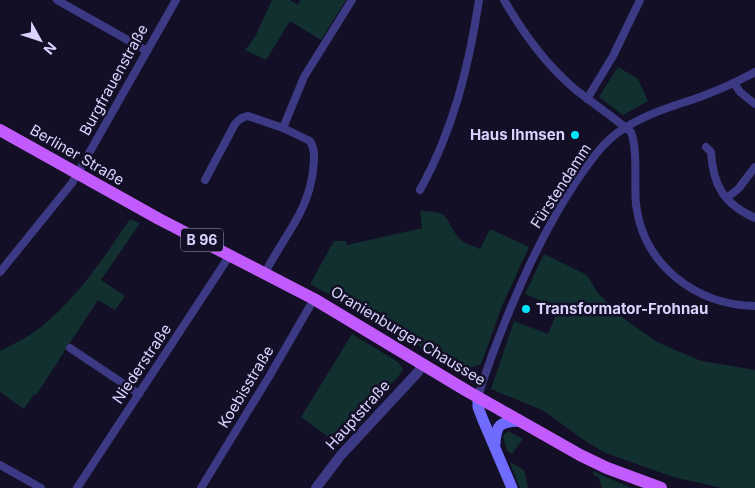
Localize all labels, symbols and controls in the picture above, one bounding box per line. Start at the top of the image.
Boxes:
north arrow [15,15,65,65]
street label: Burgfrauenstraße [75,21,152,139]
text: N [40,39,60,58]
street label: Berliner Straße [27,120,128,189]
place label: Haus Ihmsen [470,125,565,144]
marker: Haus Ihmsen [569,129,581,141]
street label: Fürstendamm [526,140,595,232]
road number: B 96 [181,228,223,252]
street label: Oranienburger Chaussee [327,282,489,389]
place label: Transformator-Frohnau [536,299,708,318]
marker: Transformator-Frohnau [520,303,532,315]
street label: Niederstraße [108,320,175,407]
street label: Koebisstraße [214,342,278,431]
street label: Hauptstraße [321,376,394,453]

